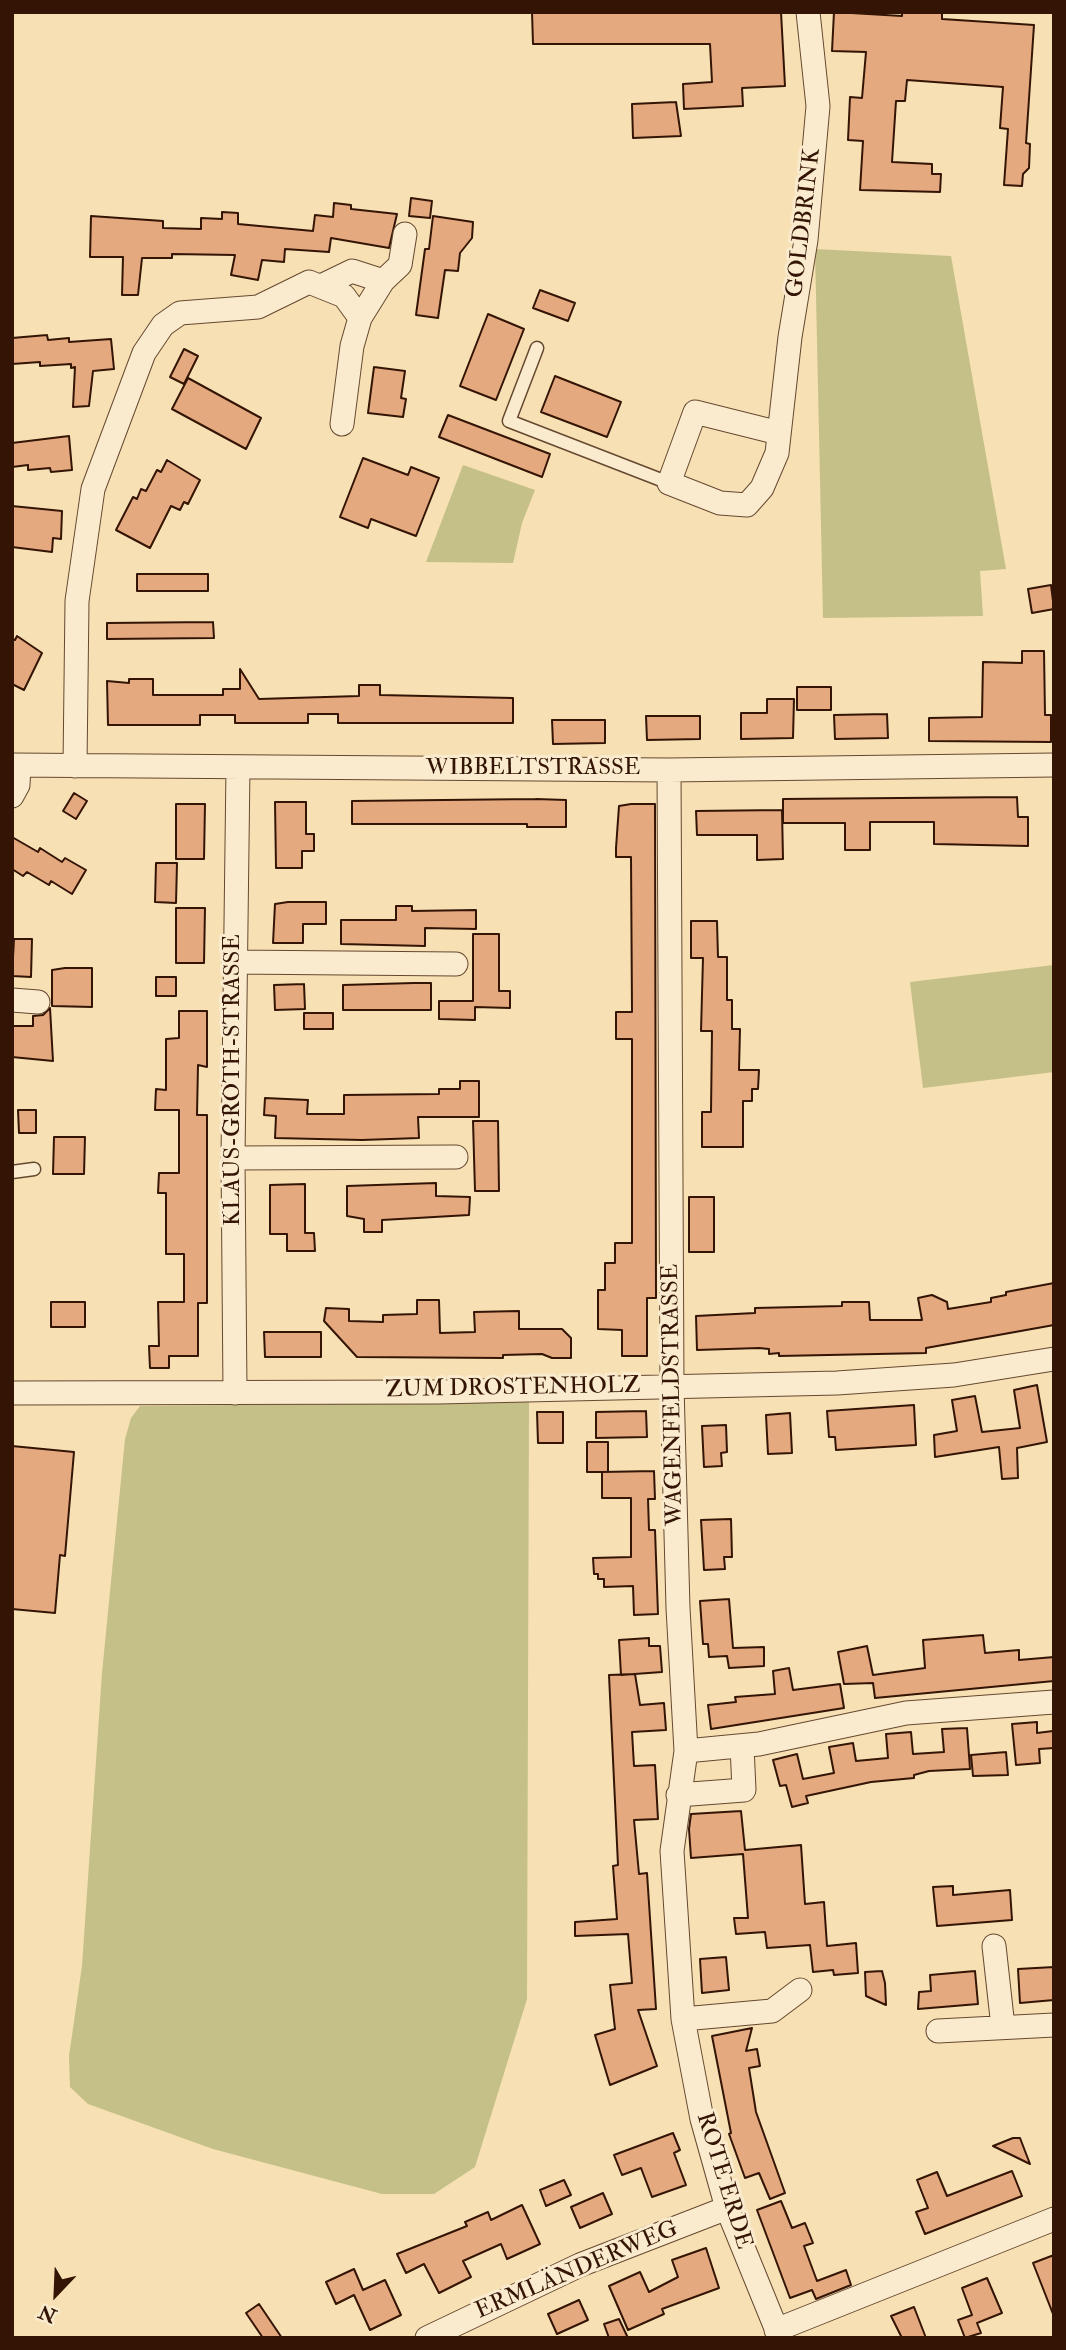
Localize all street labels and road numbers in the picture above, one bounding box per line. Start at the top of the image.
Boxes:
street label: GOLDBRINK [782,147,828,299]
street label: WIBBELTSTRASSE [426,755,640,783]
street label: KLAUS-GROTH-STRASSE [220,934,248,1226]
street label: WAGENFELDSTRASSE [658,1264,690,1526]
street label: ZUM DROSTENHOLZ [385,1373,641,1405]
street label: ROTE ERDE [689,2109,757,2253]
street label: ERMLÄNDERWEG [472,2216,682,2326]

